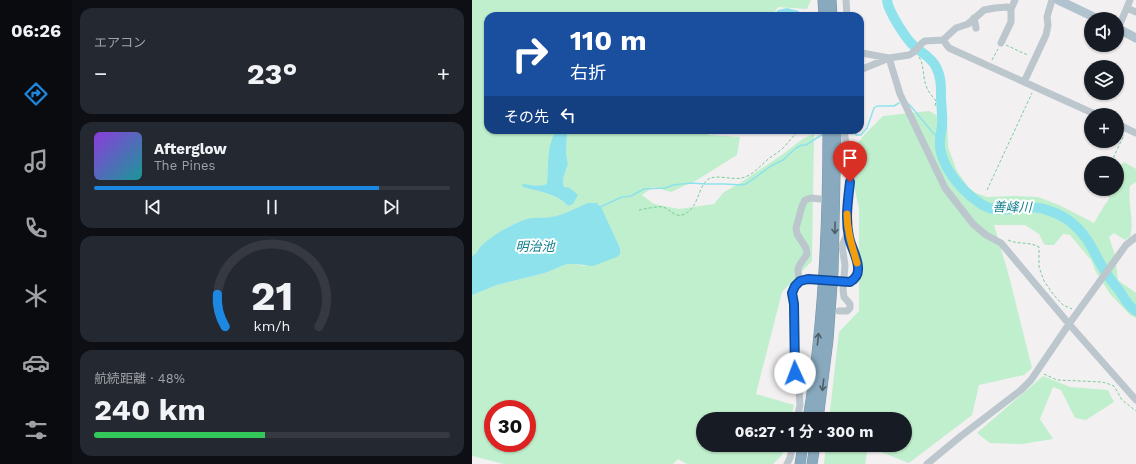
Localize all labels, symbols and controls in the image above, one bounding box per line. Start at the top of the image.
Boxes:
map controls [1084,12,1124,196]
button: sound [1084,12,1124,52]
text: 06:26 [11,20,61,41]
text: 110 m [570,24,647,57]
icon: right [504,28,556,80]
text: エアコン [94,35,146,50]
text: 23° [247,56,297,91]
button: layers [1084,60,1124,100]
text: − [94,61,107,86]
text: + [437,61,450,86]
text: 右折 [570,62,606,83]
icon: directions [22,80,50,108]
icon: left [557,104,579,126]
text: その先 [504,108,549,126]
button: + [1084,108,1124,148]
text: Afterglow [154,140,227,158]
pin [833,141,867,182]
icon: music [22,147,50,175]
icon: arrive [839,147,861,169]
button: − [1084,156,1124,196]
text: The Pines [154,158,215,173]
icon: previous [142,196,164,218]
icon: pause [261,196,283,218]
icon: next [380,196,402,218]
water label: 善峰川 [992,199,1034,215]
icon: phone [22,214,50,242]
one-way arrow [831,221,838,234]
water label: 明治池 [515,239,556,254]
text: 21 [251,271,293,320]
icon: climate [22,282,50,310]
text: km/h [254,318,290,334]
one-way arrow [814,333,822,346]
icon: car [22,349,50,377]
position arrow [774,352,816,394]
text: 航続距離 · 48% [94,371,185,386]
one-way arrow [819,379,827,392]
text: 240 km [94,392,206,427]
speed limit sign: 30 [484,400,536,452]
icon: filters [22,416,50,444]
text: 06:27 · 1 分 · 300 m [735,423,873,441]

